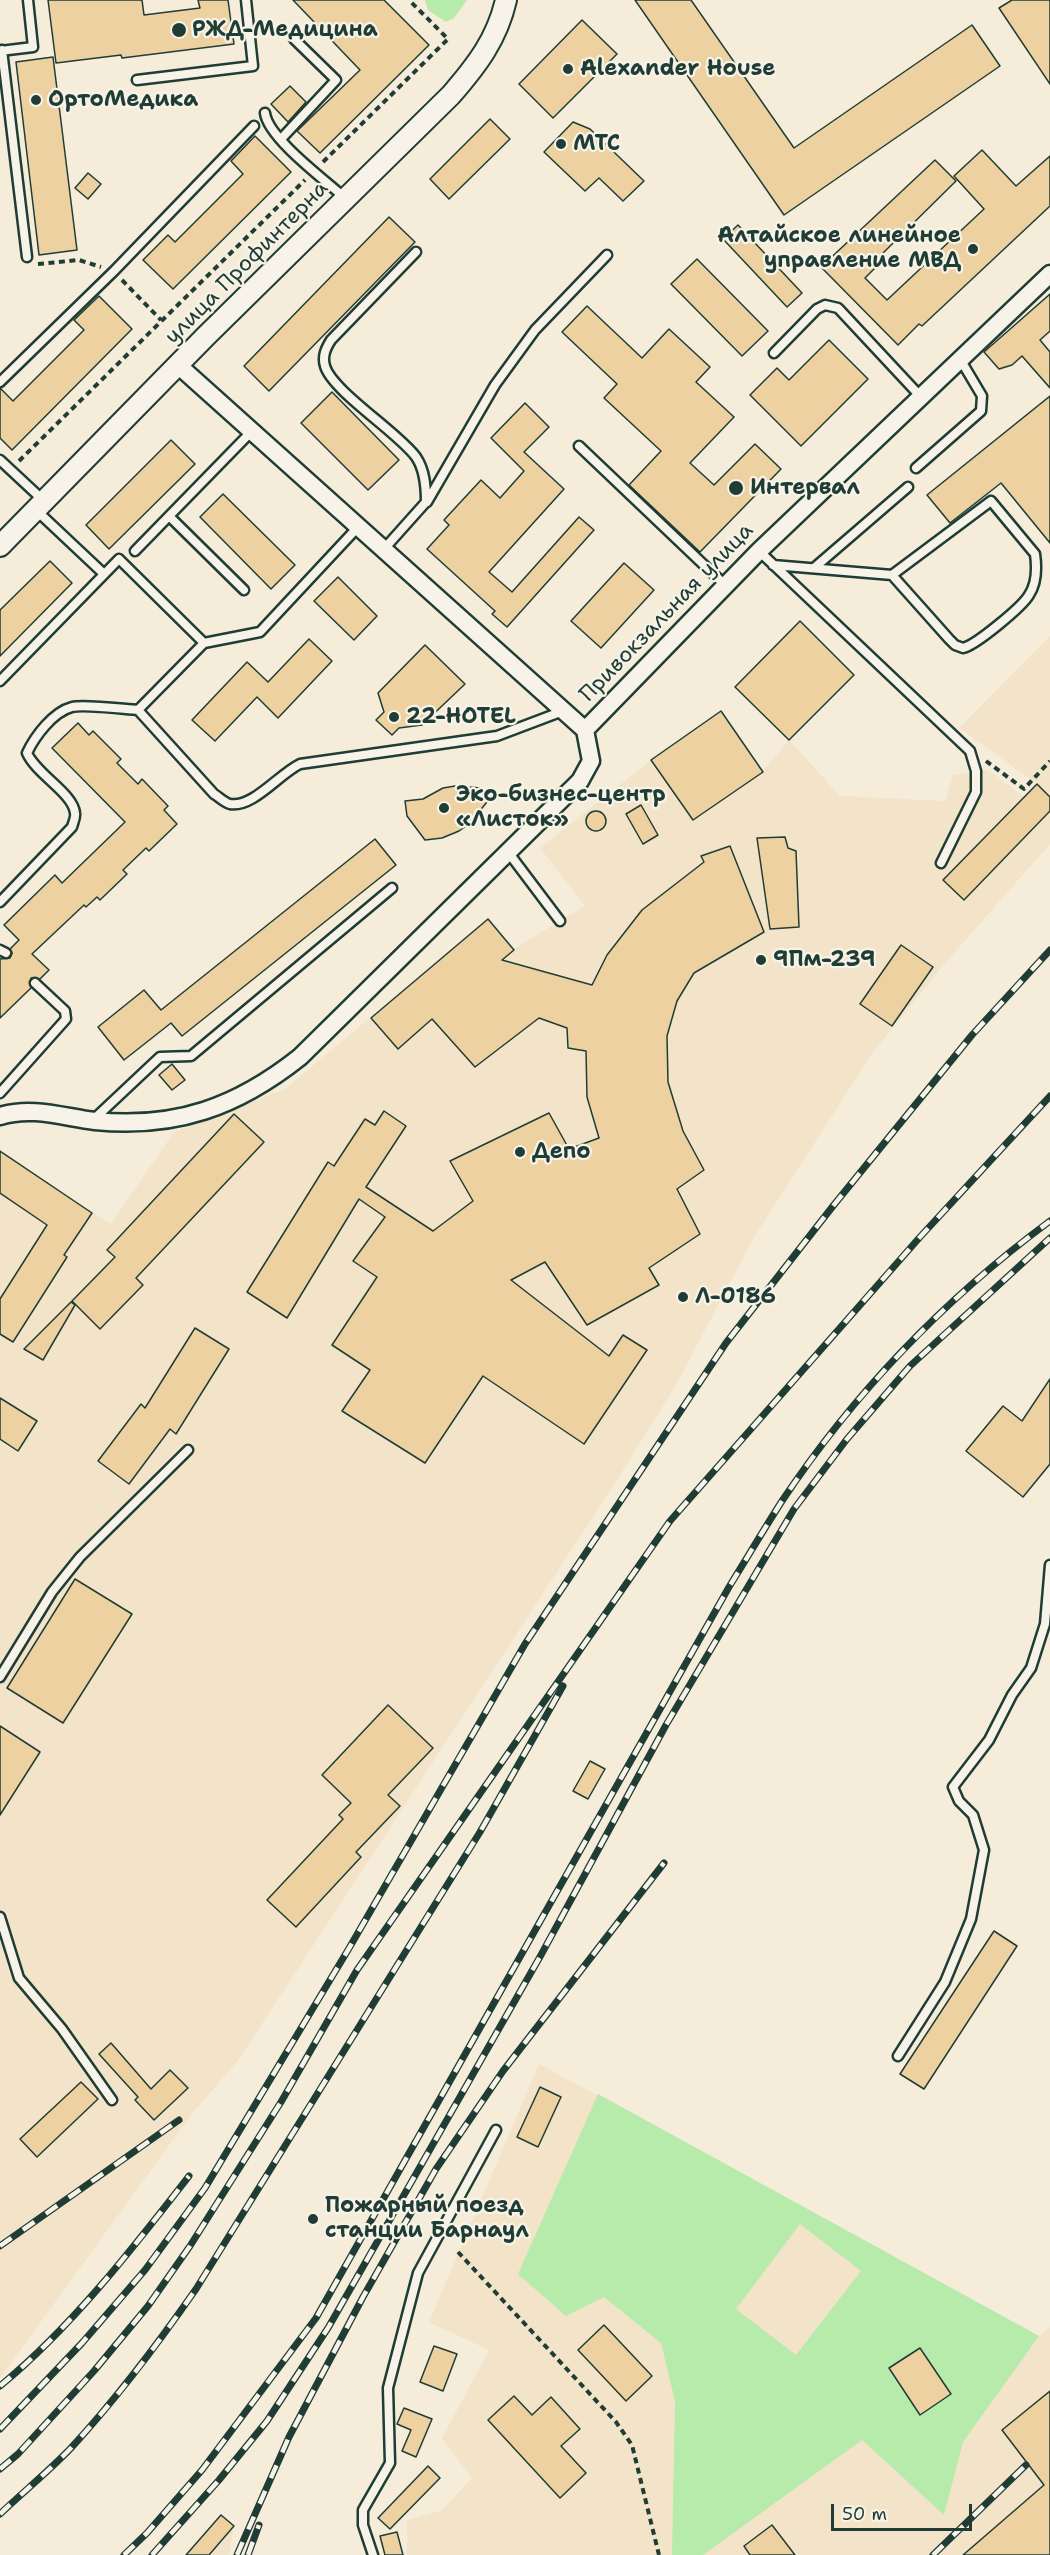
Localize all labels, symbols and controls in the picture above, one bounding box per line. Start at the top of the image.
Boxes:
place label: РЖД-Медицина [192,17,378,43]
marker: РЖД-Медицина [170,21,188,39]
place label: Alexander House [580,56,775,82]
marker: Alexander House [561,62,575,76]
place label: ОртоМедика [48,87,198,113]
marker: ОртоМедика [29,93,43,107]
place label: МТС [573,131,620,157]
marker: МТС [554,137,568,151]
street label: улица Профинтерна [160,176,334,350]
place label: Алтайское линейное управление МВД [717,223,961,274]
marker: Алтайское линейное управление МВД [966,242,980,256]
place label: Интервал [750,475,860,501]
marker: Интервал [727,479,745,497]
street label: Привокзальная улица [575,518,759,708]
place label: 22-HOTEL [406,704,516,730]
marker: 22-HOTEL [387,710,401,724]
place label: Эко-бизнес-центр «Листок» [456,782,666,834]
marker: Эко-бизнес-центр «Листок» [437,801,451,815]
place label: 9Пм-239 [773,947,875,973]
marker: 9Пм-239 [754,953,768,967]
place label: Депо [532,1139,591,1165]
marker: Депо [513,1145,527,1159]
place label: Л-0186 [695,1284,776,1310]
marker: Л-0186 [676,1290,690,1304]
place label: Пожарный поезд станции Барнаул [325,2193,529,2244]
marker: Пожарный поезд станции Барнаул [306,2212,320,2226]
scale bar [834,2492,975,2530]
text: 50 m [842,2502,887,2526]

